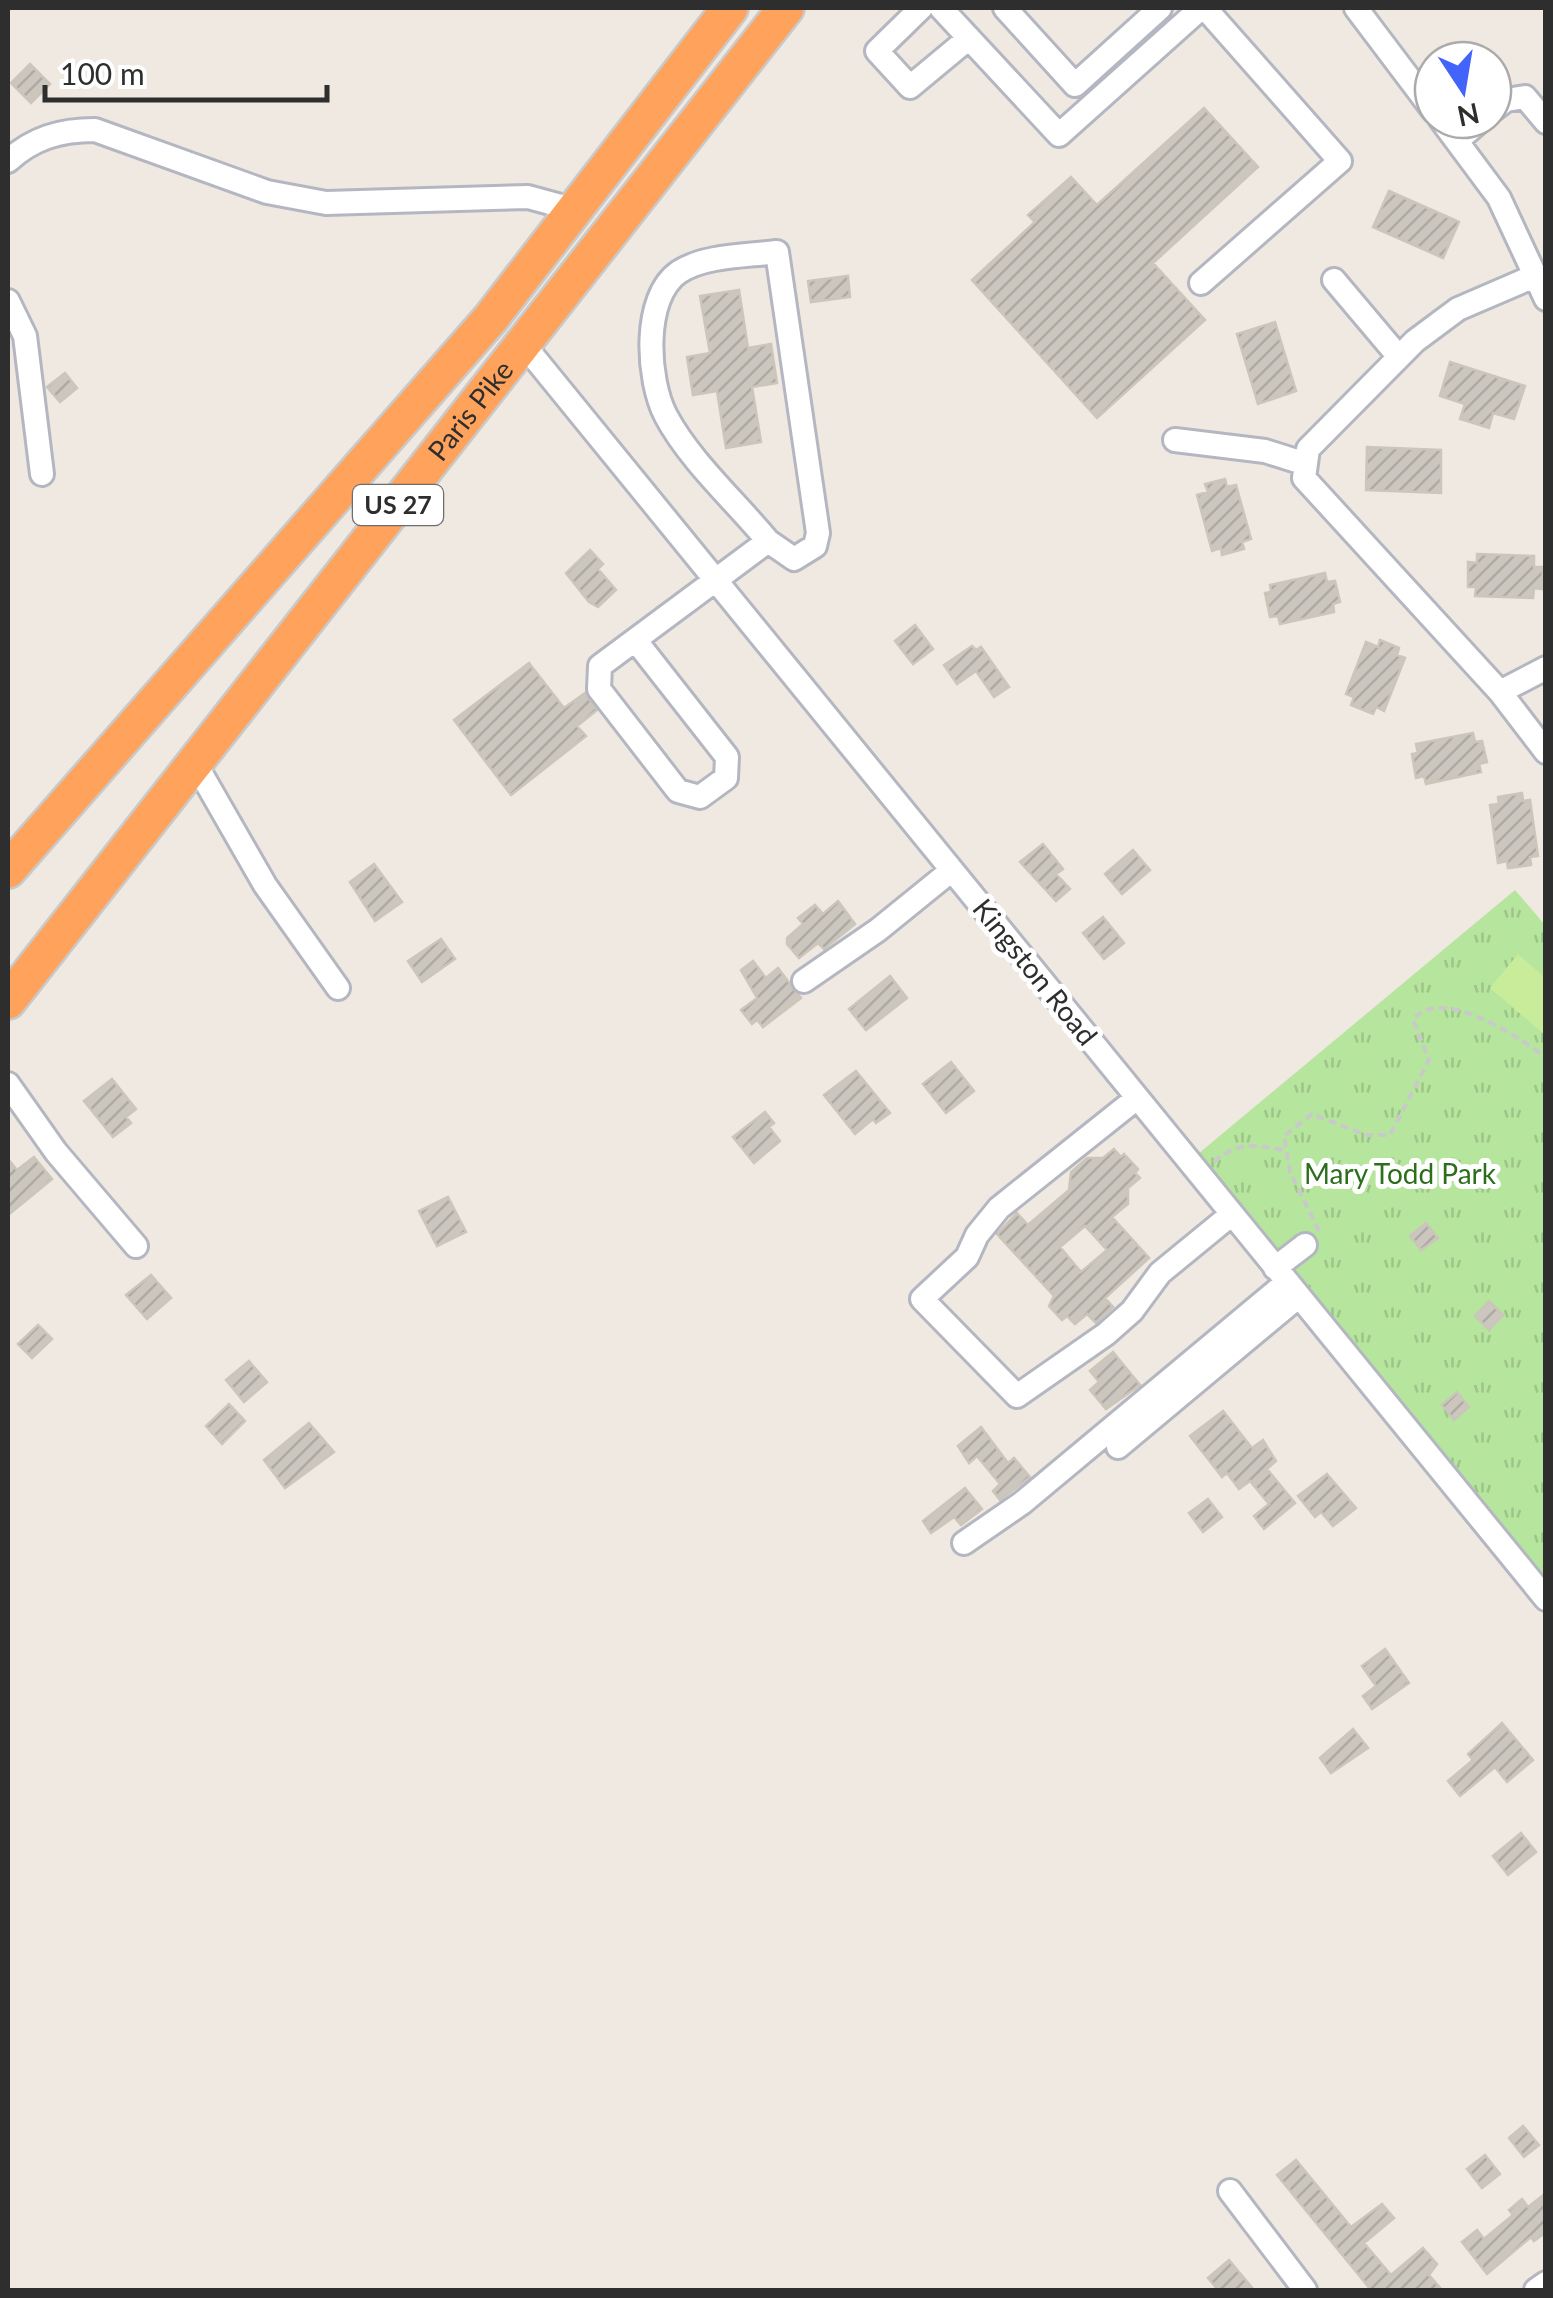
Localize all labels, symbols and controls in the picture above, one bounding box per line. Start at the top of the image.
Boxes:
scale bar [45,40,328,102]
north arrow [1413,40,1513,140]
text: 100 m [60,55,145,91]
text: N [1454,97,1482,134]
street label: Paris Pike [420,353,520,467]
road number: US 27 [353,485,443,525]
street label: Kingston Road [966,891,1105,1051]
park label: Mary Todd Park [1304,1156,1497,1190]

